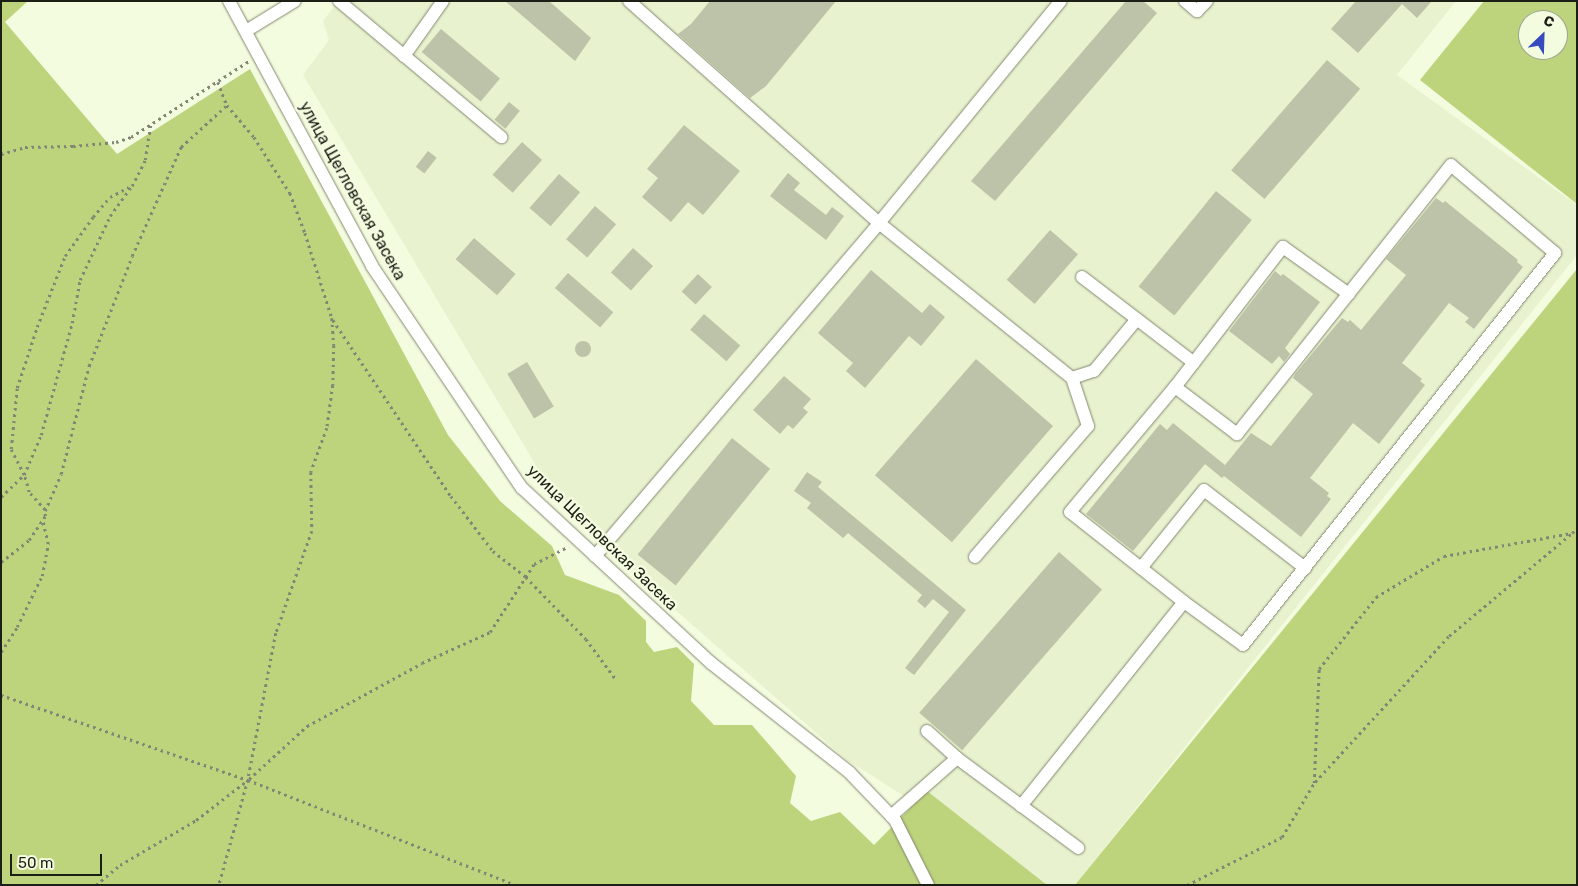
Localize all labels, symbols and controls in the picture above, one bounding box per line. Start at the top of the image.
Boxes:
north arrow [1518,10,1568,60]
text: С [1541,12,1557,32]
street label: улица Щегловская Засека [295,98,409,284]
street label: улица Щегловская Засека [523,461,681,615]
scale bar [12,844,105,876]
text: 50 m [18,854,53,872]

